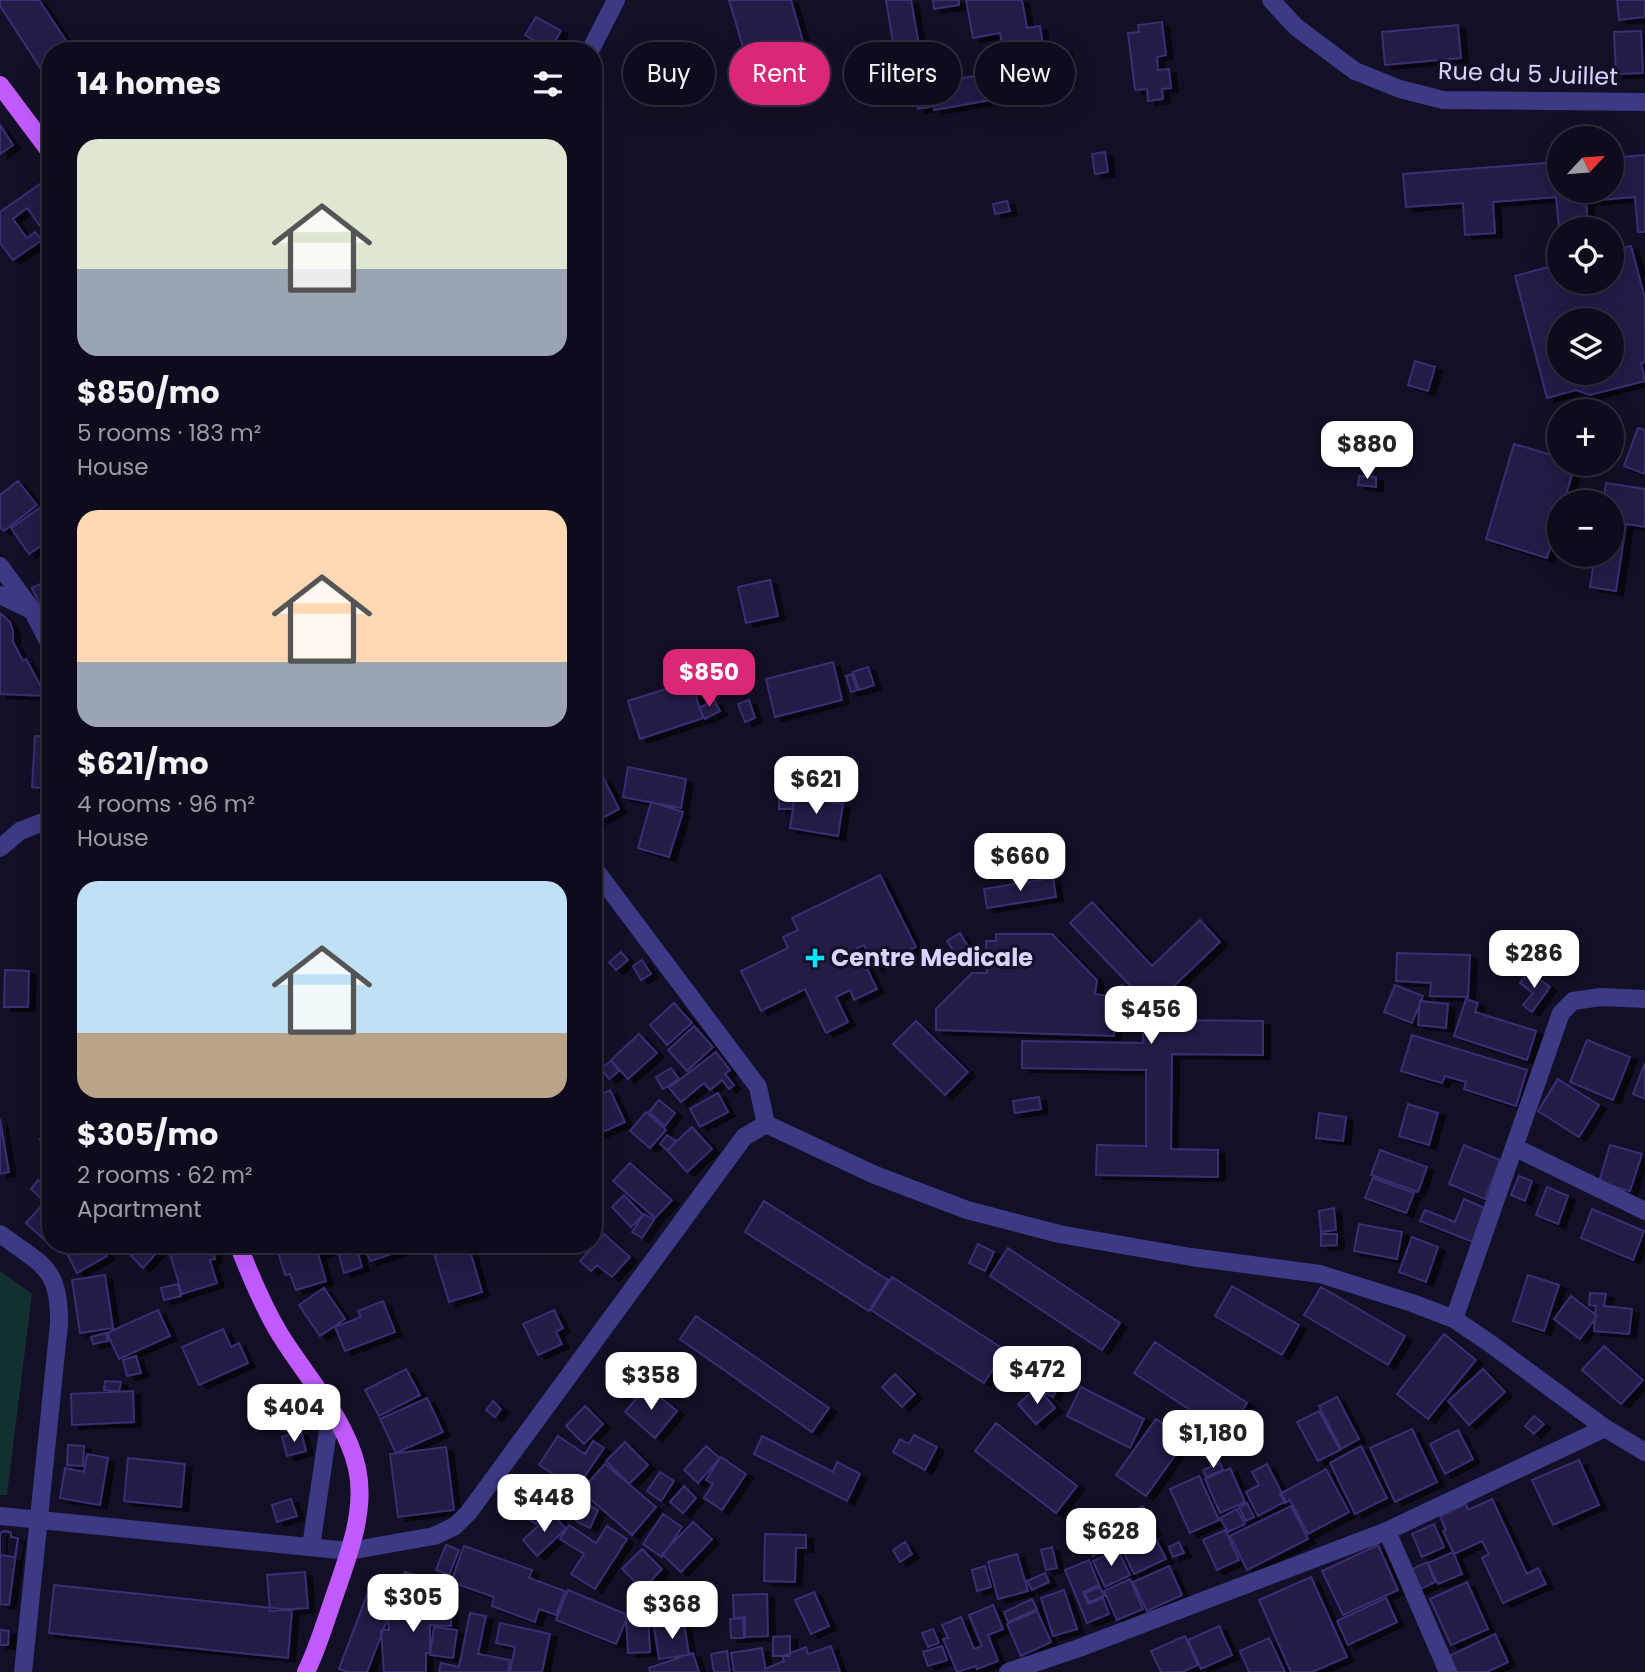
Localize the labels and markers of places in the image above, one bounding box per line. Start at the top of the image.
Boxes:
pin: $880 [1326,421,1408,481]
pin: $850 [668,650,750,709]
pin: $621 [775,756,857,816]
pin: $660 [979,834,1061,893]
pin: $286 [1493,930,1575,990]
place label: Centre Medicale [831,941,1033,974]
marker: Centre Medicale [805,948,825,968]
pin: $456 [1110,986,1192,1046]
pin: $472 [996,1346,1078,1406]
pin: $358 [610,1352,692,1412]
pin: $404 [253,1384,335,1444]
pin: $1,180 [1156,1410,1270,1470]
pin: $448 [503,1474,585,1534]
pin: $628 [1070,1508,1152,1568]
pin: $305 [372,1574,454,1634]
pin: $368 [631,1582,713,1641]

